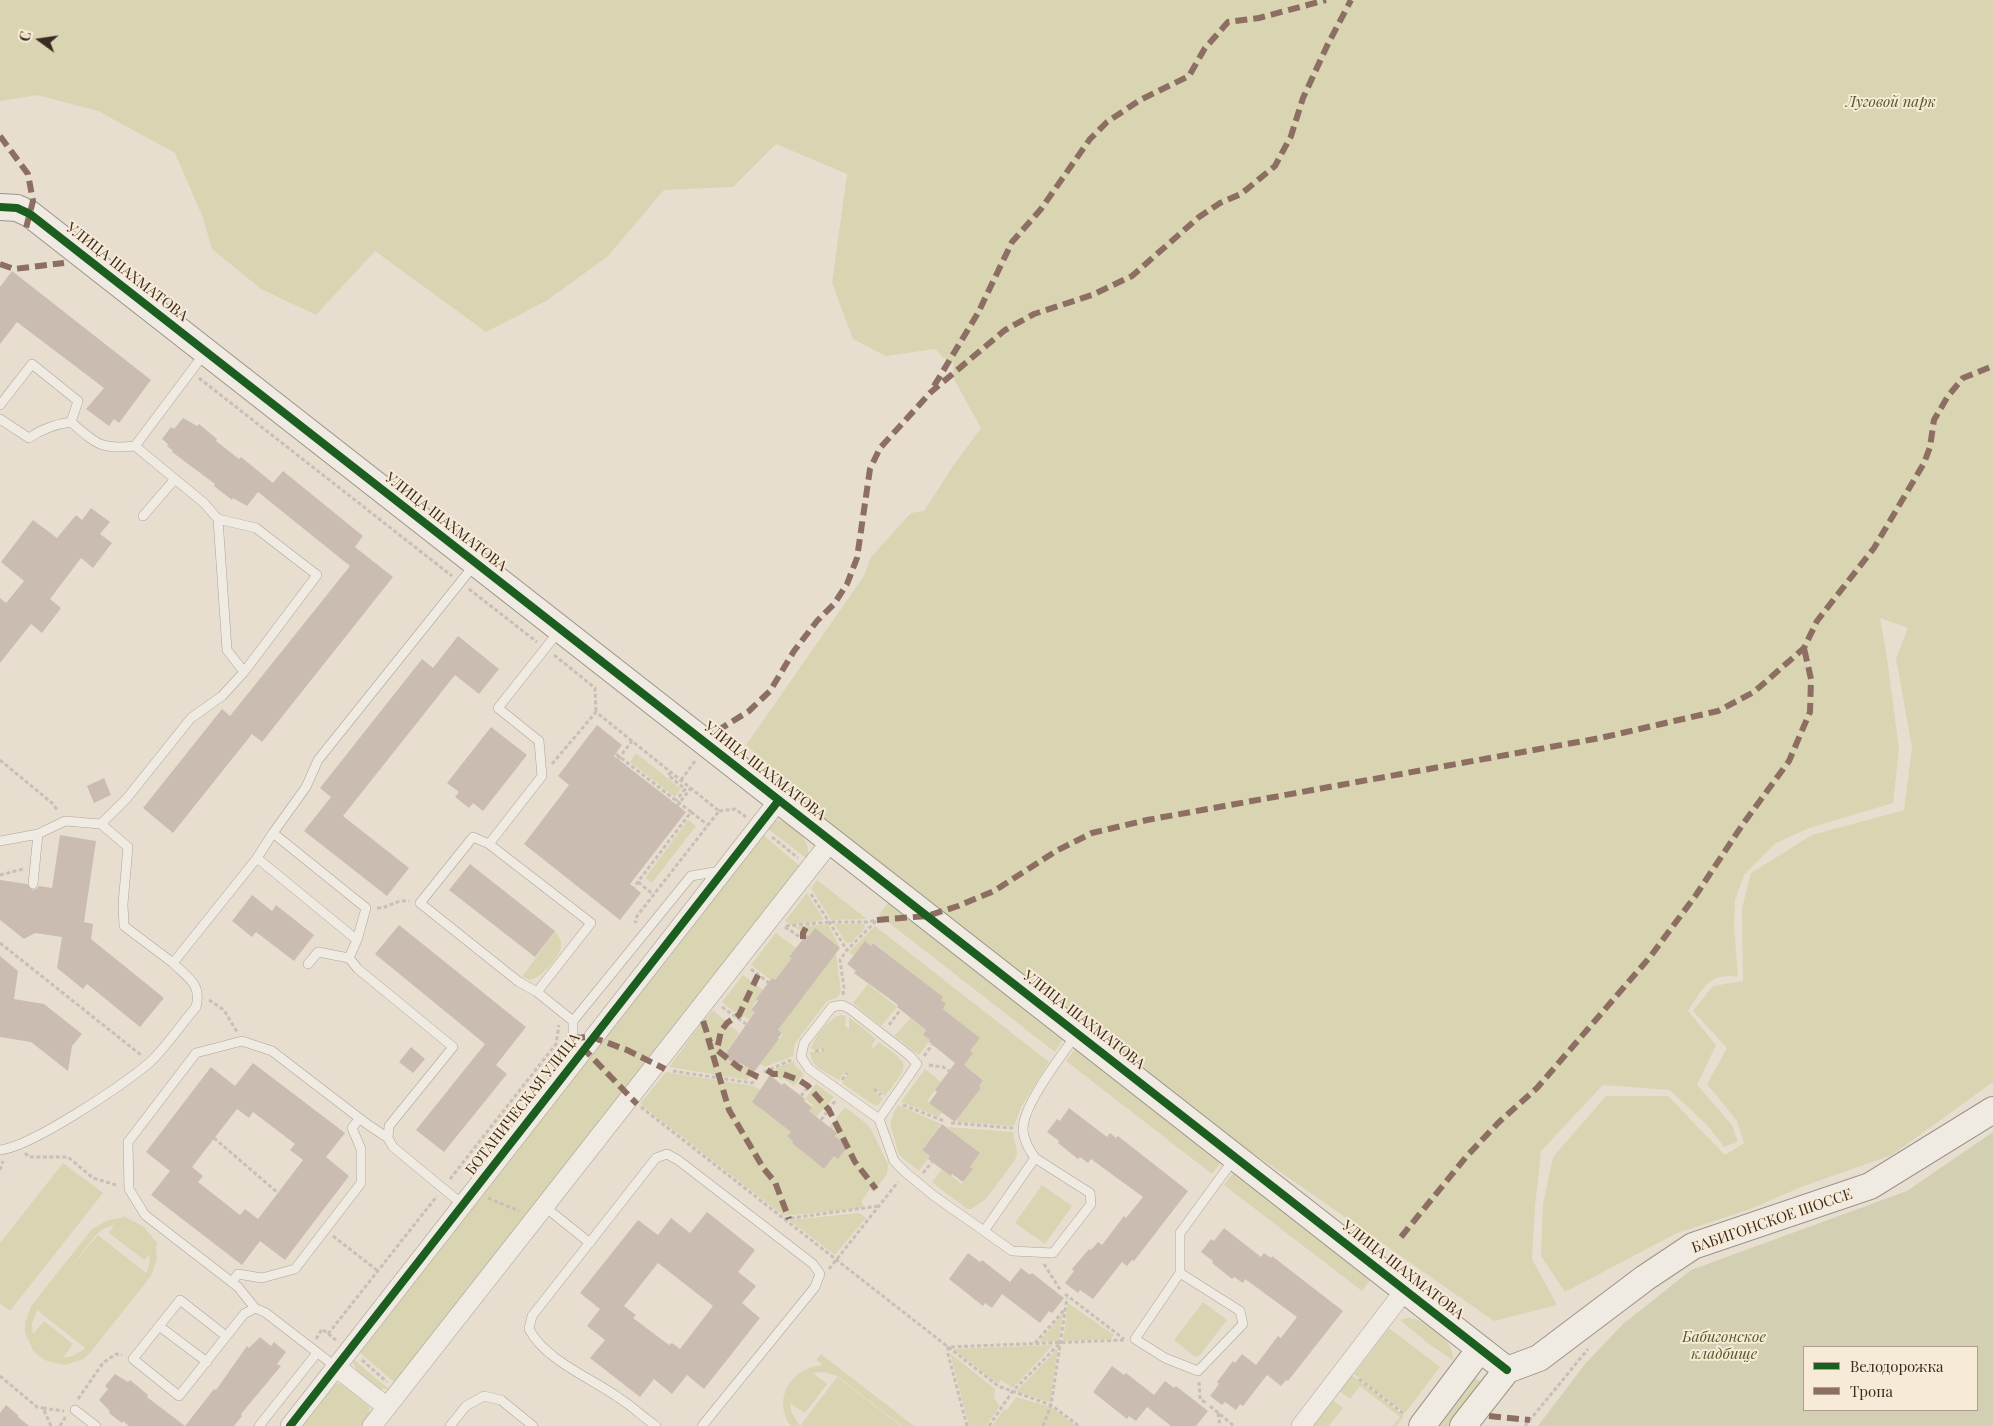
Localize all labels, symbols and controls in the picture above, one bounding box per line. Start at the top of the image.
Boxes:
north arrow [15,15,65,65]
text: С [15,29,35,43]
park label: Луговой парк [1846,93,1936,111]
street label: УЛИЦА ШАХМАТОВА [62,219,192,325]
street label: УЛИЦА ШАХМАТОВА [381,469,511,575]
street label: УЛИЦА ШАХМАТОВА [700,718,830,824]
street label: УЛИЦА ШАХМАТОВА [1019,967,1149,1073]
street label: БОТАНИЧЕСКАЯ УЛИЦА [462,1029,584,1179]
street label: БАБИГОНСКОЕ ШОССЕ [1689,1185,1855,1257]
street label: УЛИЦА ШАХМАТОВА [1338,1217,1468,1323]
park label: Бабигонское кладбище [1682,1328,1766,1363]
legend [1803,1346,1978,1411]
text: Велодорожка [1850,1356,1943,1376]
text: Тропа [1850,1381,1893,1401]

